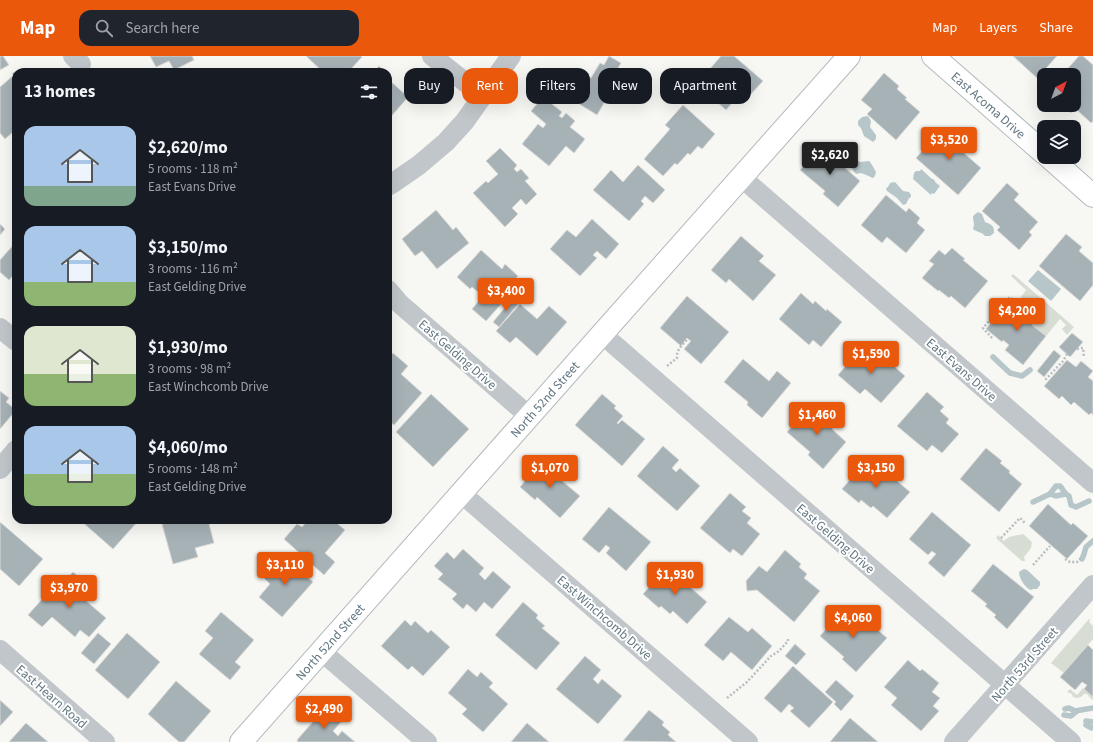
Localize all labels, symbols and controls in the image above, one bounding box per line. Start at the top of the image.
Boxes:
search box [79,10,359,46]
text: Map [20,15,55,42]
icon: search [93,17,115,39]
text: Search here [125,18,199,39]
text: Map [932,18,957,38]
text: Layers [979,18,1017,38]
text: Share [1039,18,1073,38]
chip: Buy [404,68,454,104]
chip: Rent [462,68,518,104]
chip: Filters [526,68,590,104]
chip: New [598,68,652,104]
chip: Apartment [660,68,751,104]
street label: East Acoma Drive [947,68,1029,143]
north arrow [1037,68,1081,112]
map controls [1037,68,1081,164]
text: 13 homes [24,80,95,104]
icon: filters [358,81,380,103]
button: layers [1037,120,1081,164]
pin: $3,520 [916,127,982,161]
text: $3,520 [930,131,968,149]
text: $2,620/mo [148,136,228,160]
icon: home [56,142,104,190]
pin: $2,620 [797,142,863,176]
text: $2,620 [811,146,849,164]
text: 5 rooms · 118 m² [148,160,238,178]
text: East Evans Drive [148,178,236,196]
text: $3,150/mo [148,236,228,260]
icon: home [56,242,104,290]
text: 3 rooms · 116 m² [148,260,238,278]
text: East Gelding Drive [148,278,246,296]
pin: $3,400 [473,278,539,312]
text: $3,400 [487,282,525,300]
pin: $4,200 [984,298,1050,332]
text: $4,200 [998,302,1036,320]
street label: East Gelding Drive [414,316,500,394]
street label: East Evans Drive [922,334,1000,405]
text: $1,930/mo [148,336,228,360]
pin: $1,590 [838,341,904,375]
icon: home [56,342,104,390]
text: $1,590 [852,345,890,363]
street label: North 52nd Street [506,357,584,442]
text: 3 rooms · 98 m² [148,360,231,378]
text: East Winchcomb Drive [148,378,269,396]
pin: $1,460 [784,402,850,436]
text: $1,460 [798,406,836,424]
text: $4,060/mo [148,436,228,460]
icon: home [56,442,104,490]
pin: $1,070 [517,455,583,489]
pin: $3,150 [843,455,909,489]
text: $1,070 [531,459,569,477]
text: $3,150 [857,459,895,477]
text: 5 rooms · 148 m² [148,460,238,478]
text: East Gelding Drive [148,478,246,496]
street label: East Gelding Drive [792,500,878,578]
pin: $3,110 [252,552,318,586]
text: $3,110 [266,556,304,574]
pin: $1,930 [642,562,708,596]
text: $1,930 [656,566,694,584]
street label: East Winchcomb Drive [553,571,656,664]
pin: $3,970 [36,575,102,609]
text: $3,970 [50,579,88,597]
street label: North 52nd Street [292,600,370,684]
pin: $4,060 [820,605,886,639]
text: $4,060 [834,609,872,627]
street label: North 53rd Street [987,623,1063,706]
street label: East Hearn Road [12,661,91,733]
pin: $2,490 [291,696,357,730]
text: $2,490 [305,700,343,718]

